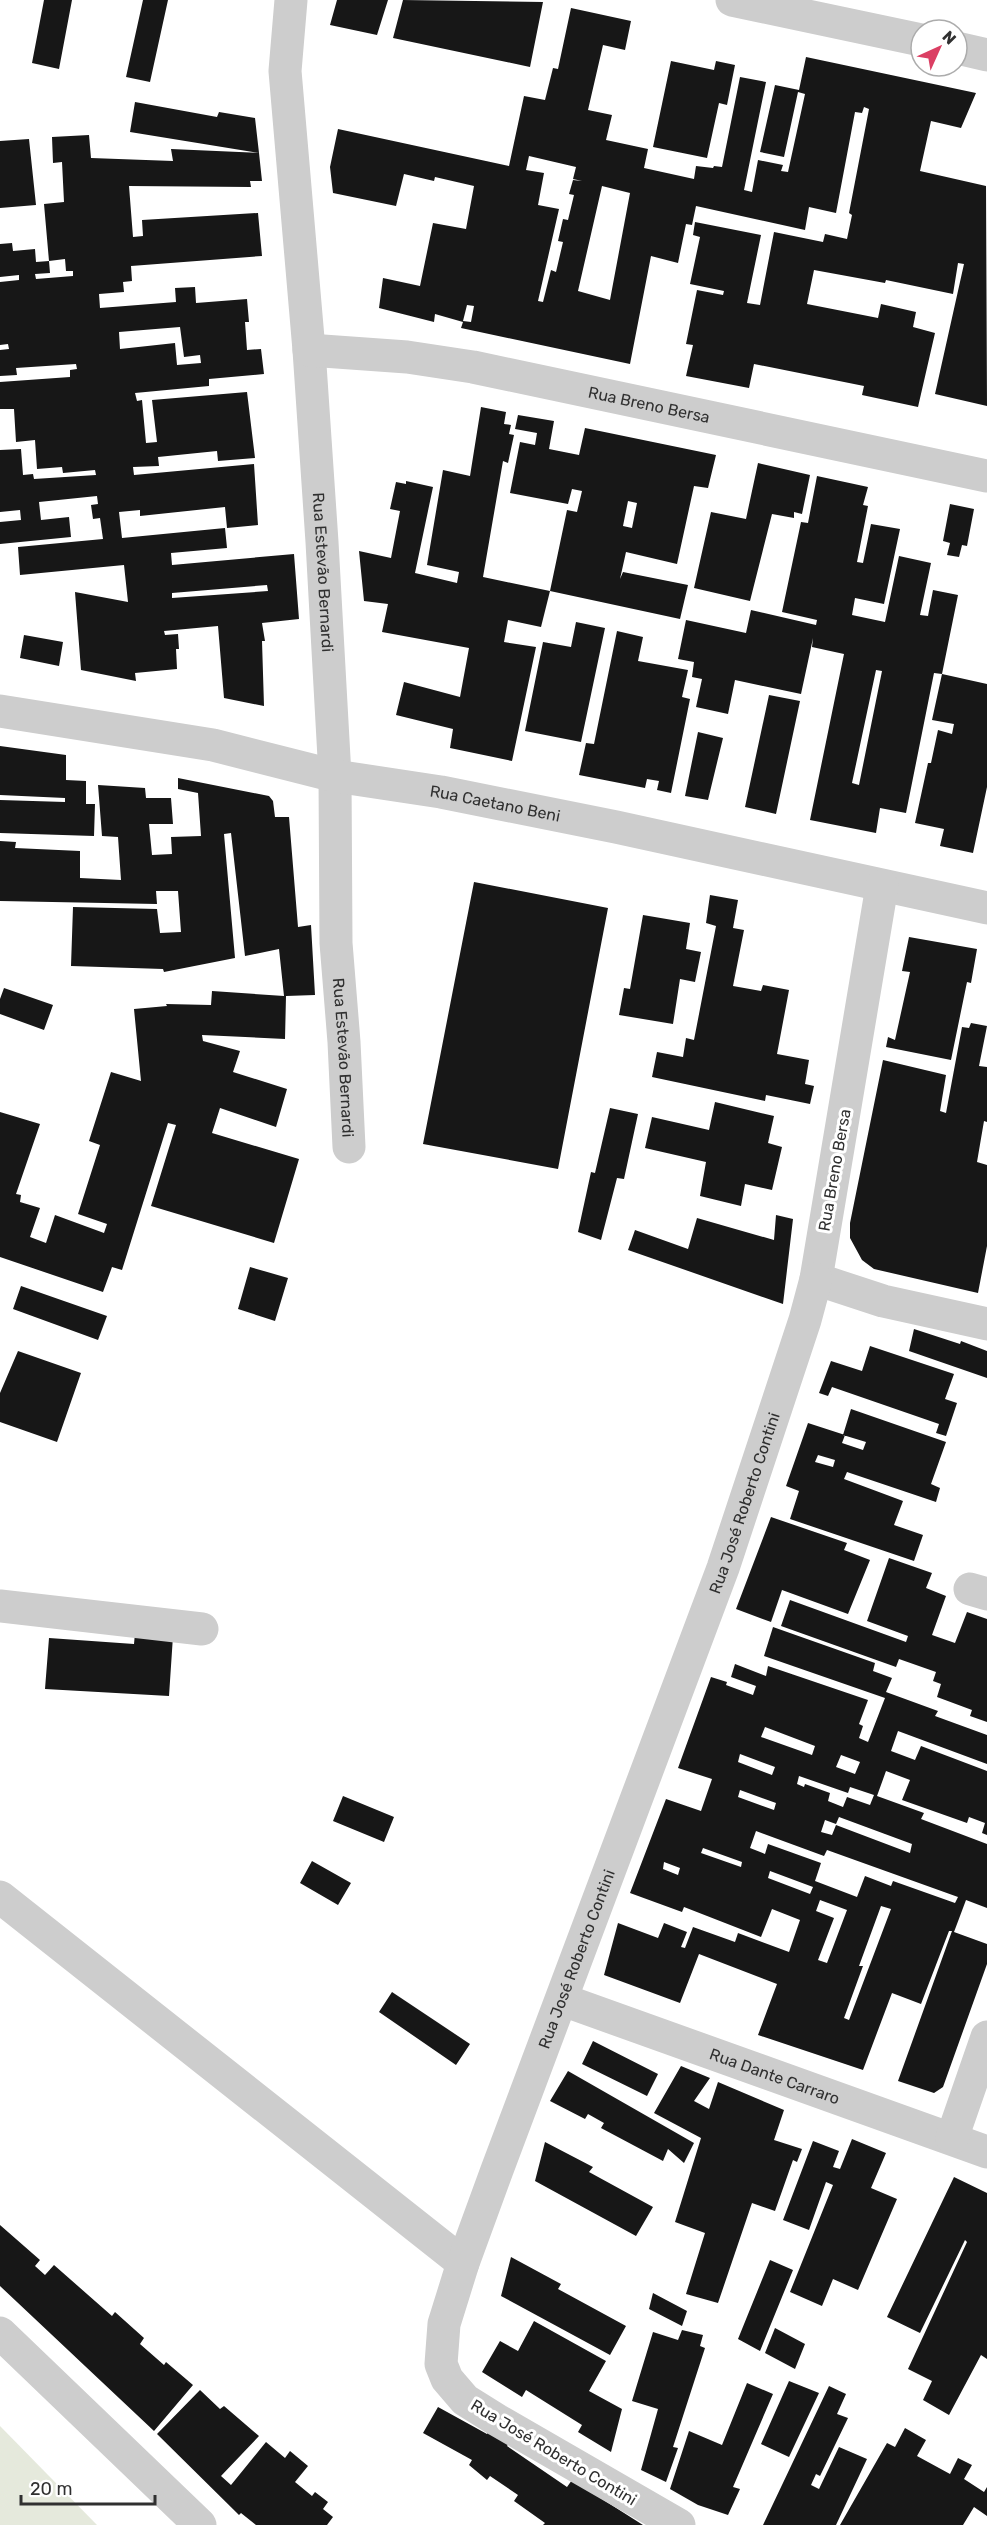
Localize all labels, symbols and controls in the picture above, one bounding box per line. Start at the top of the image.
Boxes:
north arrow [909,18,969,78]
text: N [938,27,960,49]
street label: Rua Breno Bersa [586,383,712,427]
street label: Rua Estevão Bernardi [309,492,337,653]
street label: Rua Caetano Beni [429,781,562,826]
street label: Rua Estevão Bernardi [329,977,358,1138]
street label: Rua Breno Bersa [814,1107,855,1233]
street label: Rua José Roberto Contini [705,1410,784,1597]
street label: Rua José Roberto Contini [534,1867,619,2052]
street label: Rua Dante Carraro [707,2044,842,2108]
street label: Rua José Roberto Contini [467,2395,640,2509]
scale bar [21,2468,154,2506]
text: 20 m [30,2478,72,2500]

